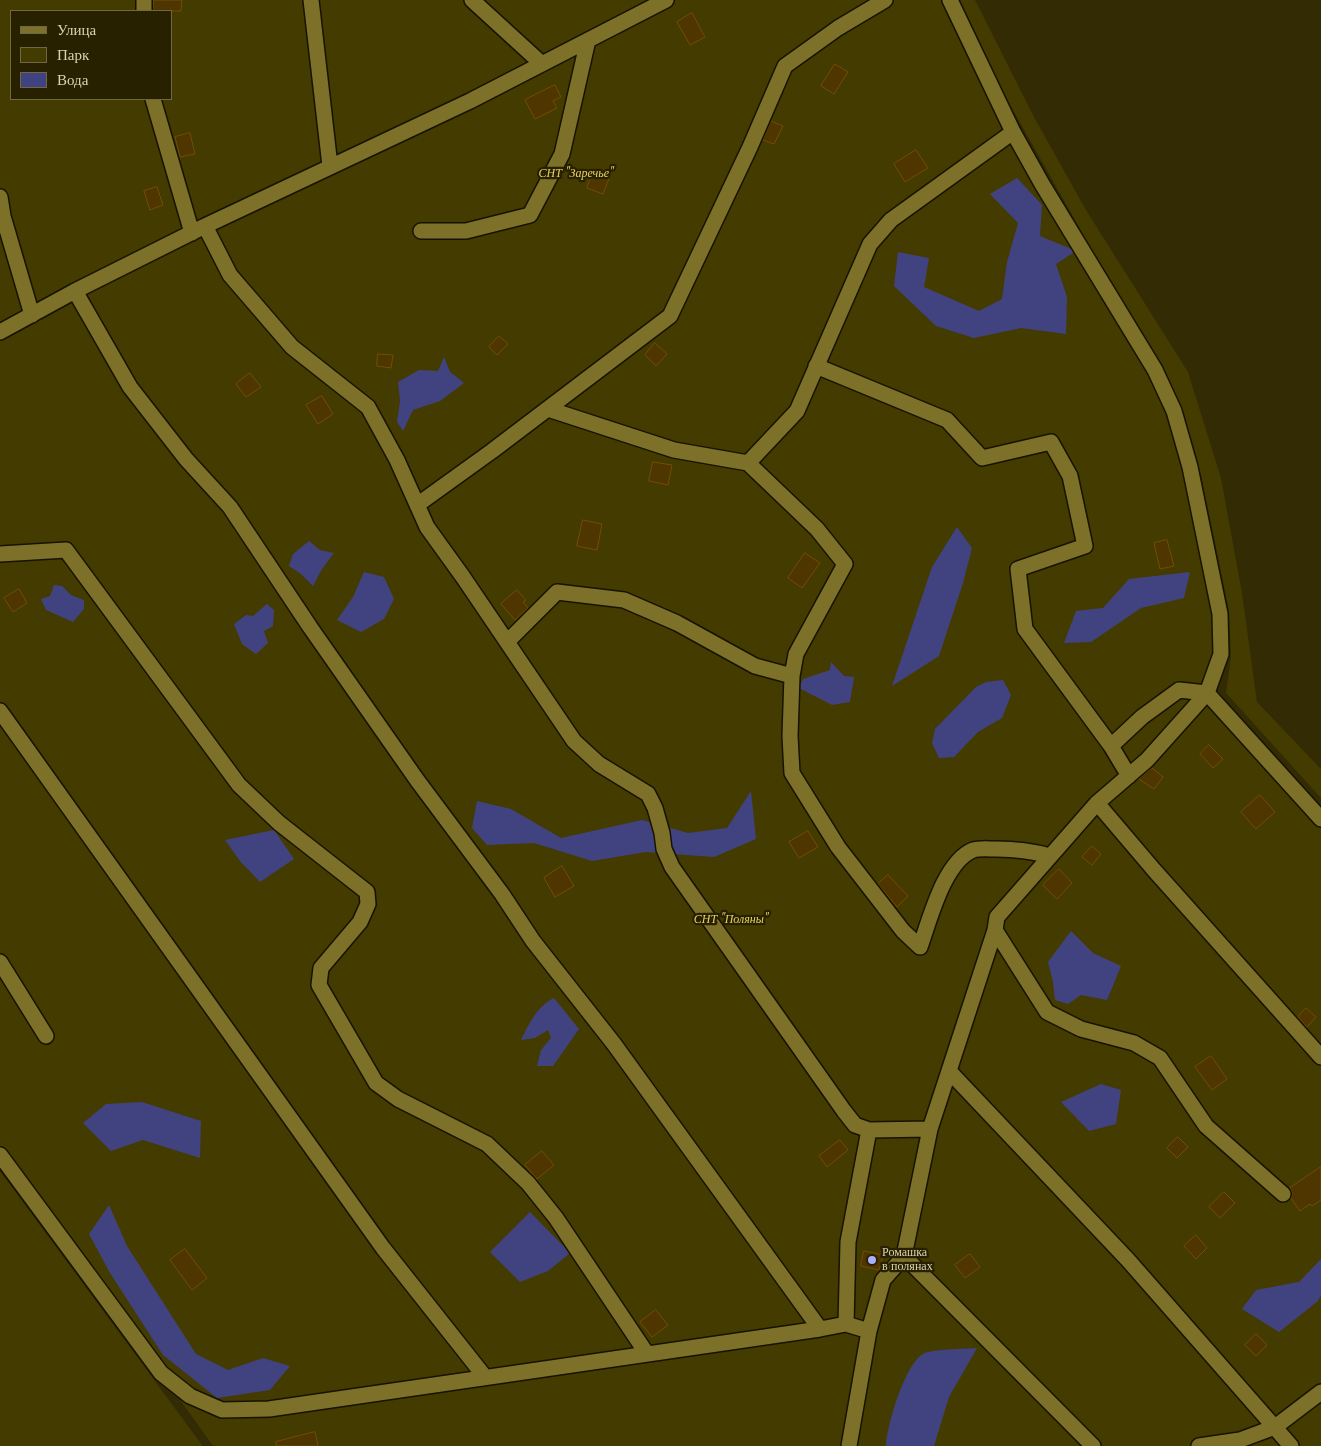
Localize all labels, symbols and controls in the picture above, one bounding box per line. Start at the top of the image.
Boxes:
legend [10,10,172,100]
text: Улица [57,20,96,39]
text: Парк [57,45,89,64]
text: Вода [57,70,88,89]
park label: СНТ "Заречье" [539,167,613,181]
park label: СНТ "Поляны" [694,913,768,927]
place label: Ромашка в полянах [882,1246,933,1274]
marker: Ромашка в полянах [866,1254,878,1266]

